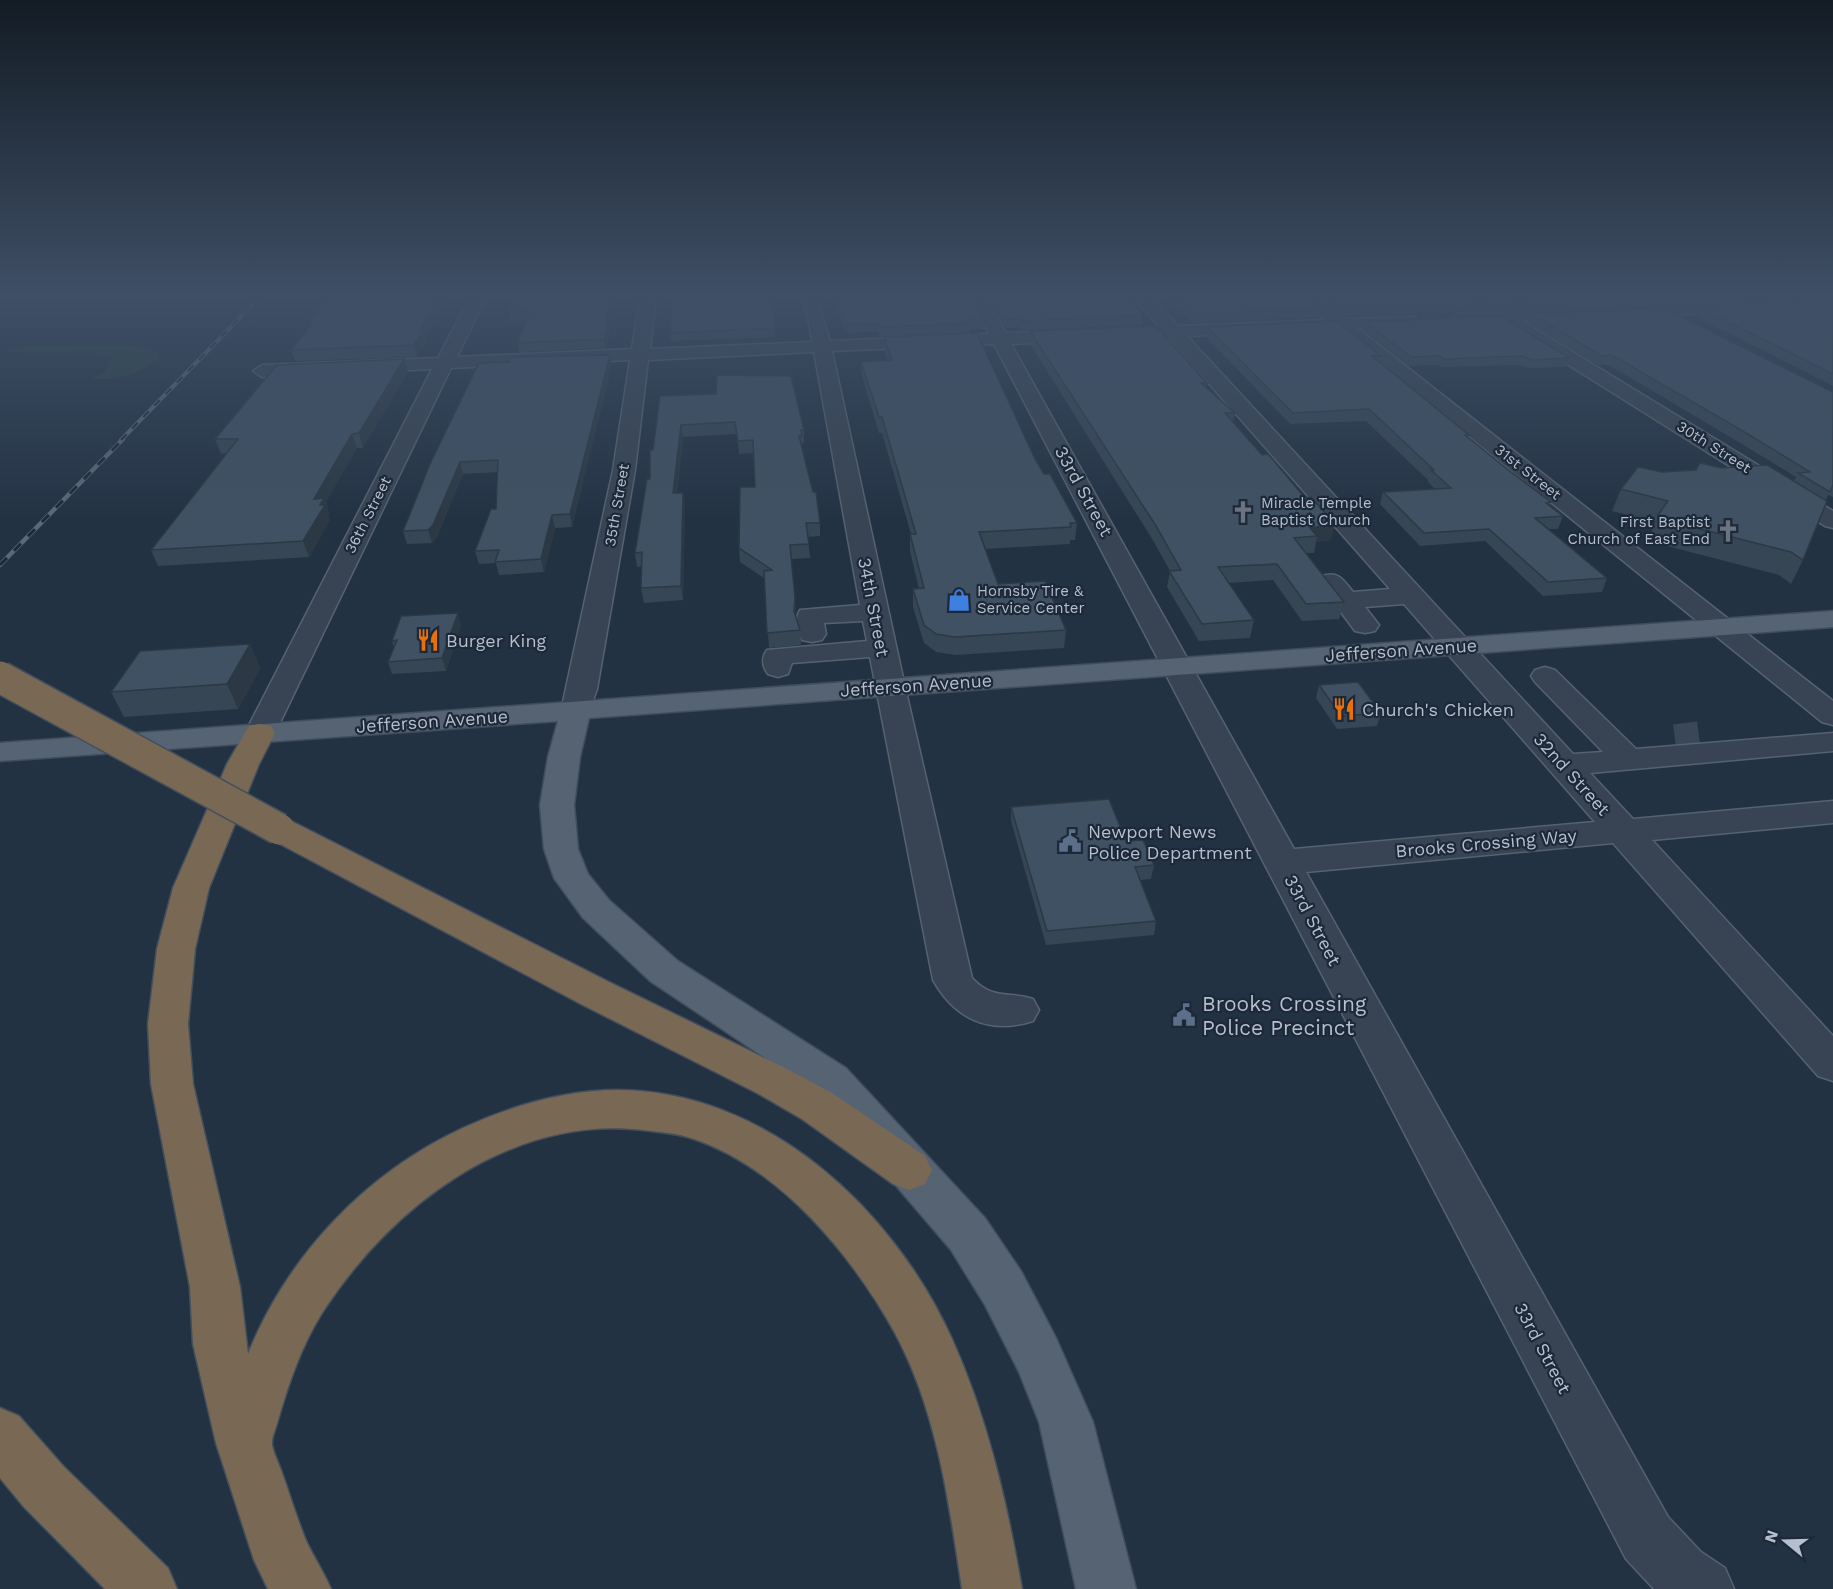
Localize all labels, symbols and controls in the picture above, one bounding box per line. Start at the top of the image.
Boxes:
street label: 30th Street [1674,417,1755,477]
street label: 31st Street [1491,441,1565,504]
street label: 33rd Street [1051,442,1118,540]
street label: 35th Street [601,462,633,548]
street label: 36th Street [341,473,395,556]
place label: Miracle Temple Baptist Church [1261,494,1372,529]
church icon: Miracle Temple Baptist Church [1230,499,1256,525]
place label: First Baptist Church of East End [1568,513,1711,548]
church icon: First Baptist Church of East End [1715,518,1741,544]
street label: 34th Street [854,556,894,659]
place label: Hornsby Tire & Service Center [977,582,1085,617]
shop icon: Hornsby Tire & Service Center [946,587,972,613]
restaurant icon: Burger King [415,627,441,653]
place label: Burger King [446,630,547,651]
street label: Jefferson Avenue [1324,634,1478,666]
street label: Jefferson Avenue [839,669,993,701]
restaurant icon: Church's Chicken [1331,696,1357,722]
place label: Church's Chicken [1362,699,1514,720]
street label: Jefferson Avenue [355,705,509,737]
street label: 32nd Street [1529,728,1615,820]
place label: Newport News Police Department [1088,821,1252,863]
street label: Brooks Crossing Way [1394,825,1578,861]
public building icon: Newport News Police Department [1057,828,1083,854]
street label: 33rd Street [1280,871,1346,969]
place label: Brooks Crossing Police Precinct [1202,991,1367,1040]
public building icon: Brooks Crossing Police Precinct [1171,1002,1197,1028]
street label: 33rd Street [1510,1299,1576,1397]
north arrow [1755,1511,1815,1571]
text: N [1760,1528,1782,1545]

